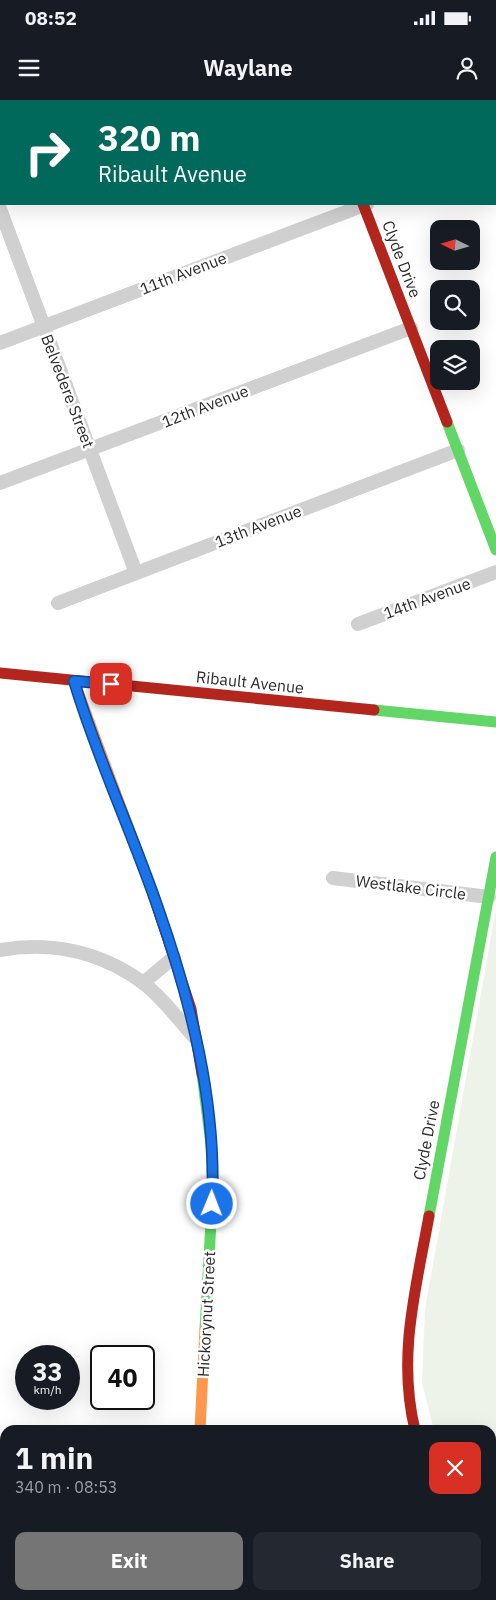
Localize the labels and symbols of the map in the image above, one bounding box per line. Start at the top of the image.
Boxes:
street label: Clyde Drive [378,218,426,301]
north arrow [430,220,480,270]
street label: 11th Avenue [137,247,229,299]
street label: Belvedere Street [37,331,99,451]
street label: 12th Avenue [159,380,251,432]
street label: 13th Avenue [212,500,304,552]
street label: 14th Avenue [381,573,473,623]
pin [90,663,132,705]
street label: Ribault Avenue [195,666,305,698]
street label: Westlake Circle [355,870,467,904]
street label: Clyde Drive [408,1098,444,1182]
position arrow [185,1177,237,1229]
street label: Hickorynut Street [193,1251,219,1377]
speed limit sign: 40 [90,1345,155,1410]

